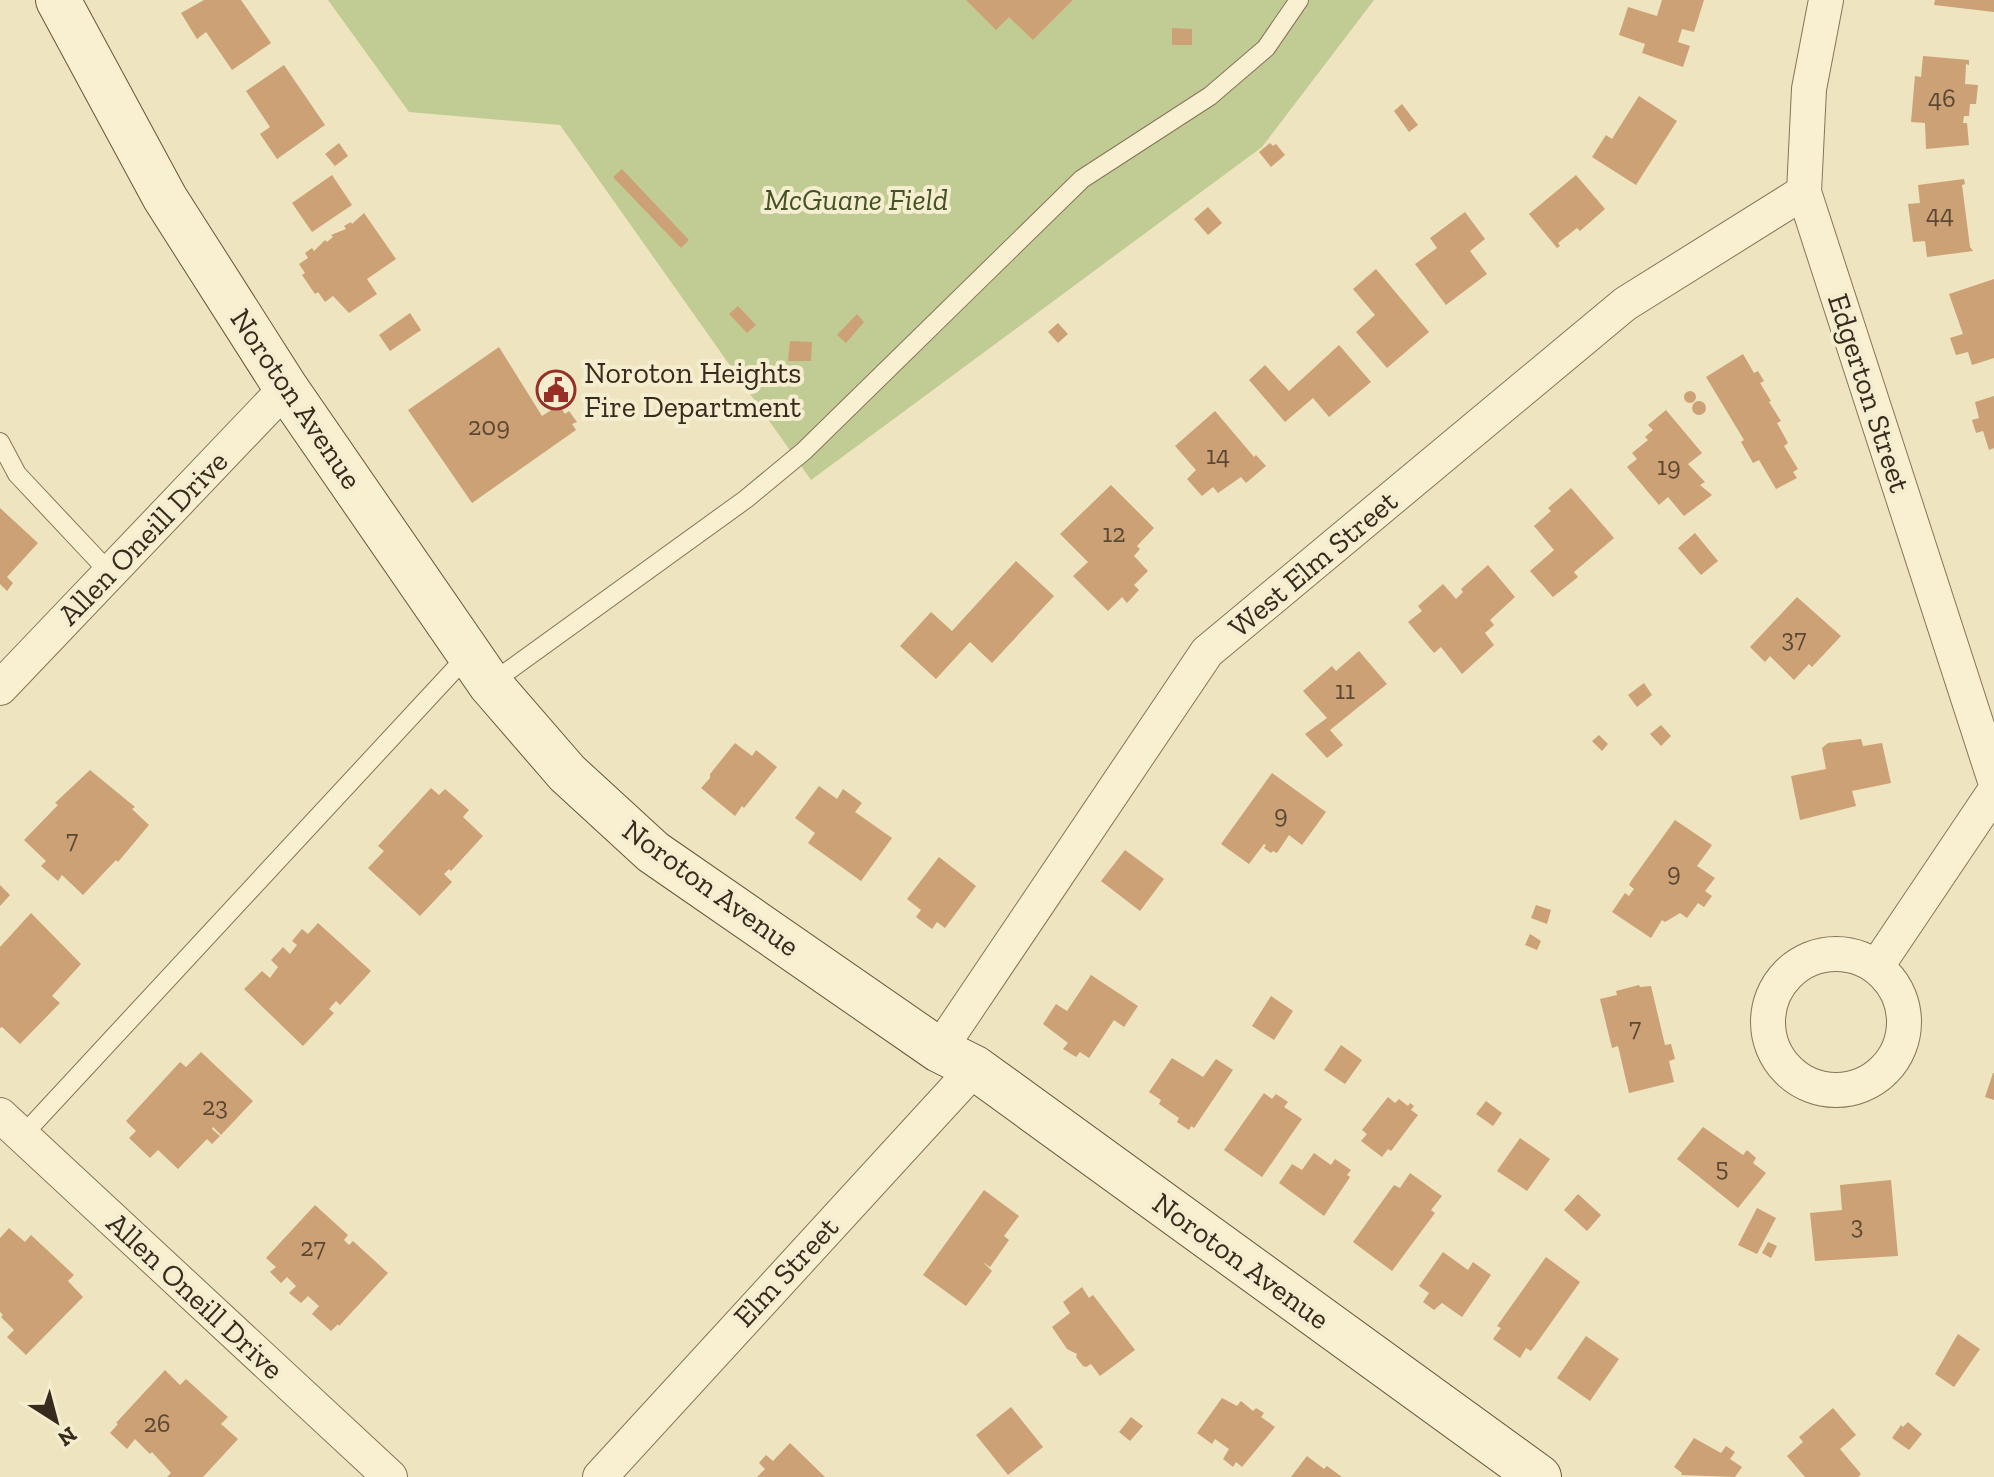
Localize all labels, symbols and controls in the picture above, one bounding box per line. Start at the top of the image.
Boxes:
house number: 46 [1928,82,1956,114]
park label: McGuane Field [764,182,948,218]
house number: 44 [1926,198,1954,230]
street label: Edgerton Street [1820,289,1918,497]
street label: Noroton Avenue [222,302,370,496]
place label: Noroton Heights Fire Department [584,355,801,425]
public building icon: Noroton Heights Fire Department [535,369,577,411]
house number: 209 [468,410,510,442]
house number: 14 [1206,439,1230,471]
street label: Allen Oneill Drive [51,443,235,633]
house number: 19 [1657,450,1681,482]
street label: West Elm Street [1221,483,1405,645]
house number: 12 [1102,517,1126,549]
house number: 37 [1782,622,1806,654]
house number: 11 [1335,674,1355,706]
house number: 9 [1274,798,1288,830]
street label: Noroton Avenue [616,812,806,964]
house number: 7 [66,823,78,855]
house number: 9 [1667,856,1681,888]
house number: 7 [1629,1011,1641,1043]
house number: 23 [202,1090,228,1122]
house number: 5 [1715,1151,1729,1183]
street label: Noroton Avenue [1146,1185,1336,1337]
street label: Allen Oneill Drive [99,1205,291,1387]
street label: Elm Street [726,1209,846,1335]
house number: 3 [1851,1209,1863,1241]
house number: 27 [300,1231,326,1263]
north arrow [16,1381,96,1461]
house number: 26 [143,1407,171,1439]
text: N [53,1421,82,1453]

